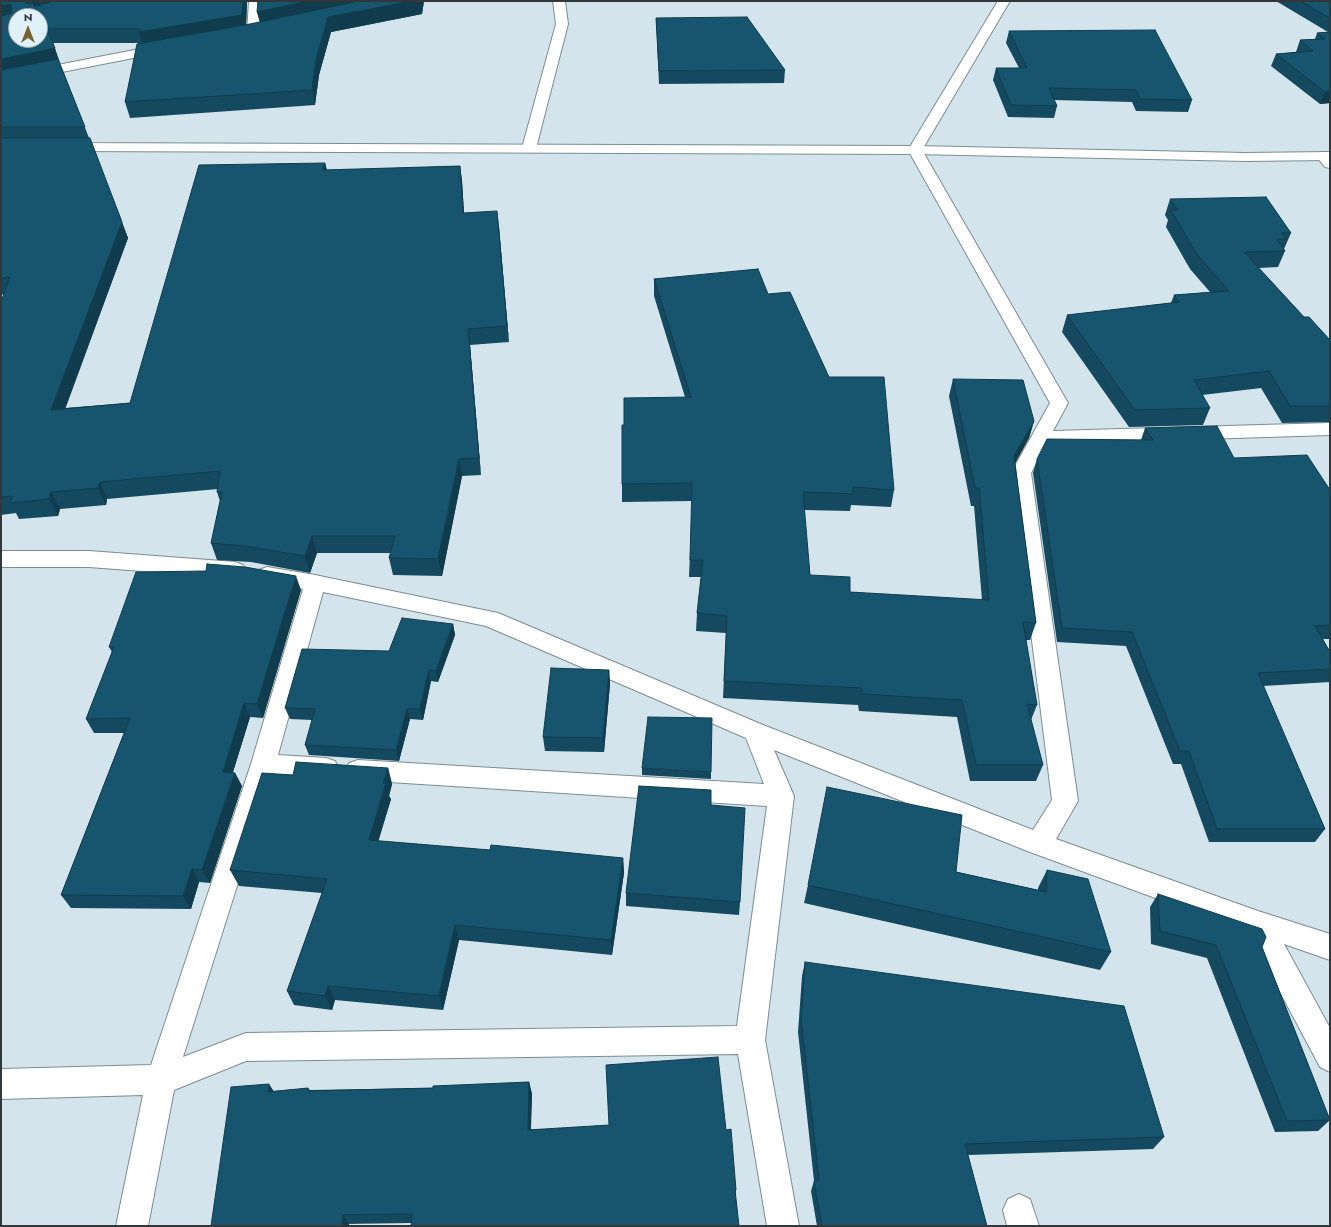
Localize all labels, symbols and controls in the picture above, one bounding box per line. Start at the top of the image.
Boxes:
north arrow [8,8,48,48]
text: N [24,9,32,25]

